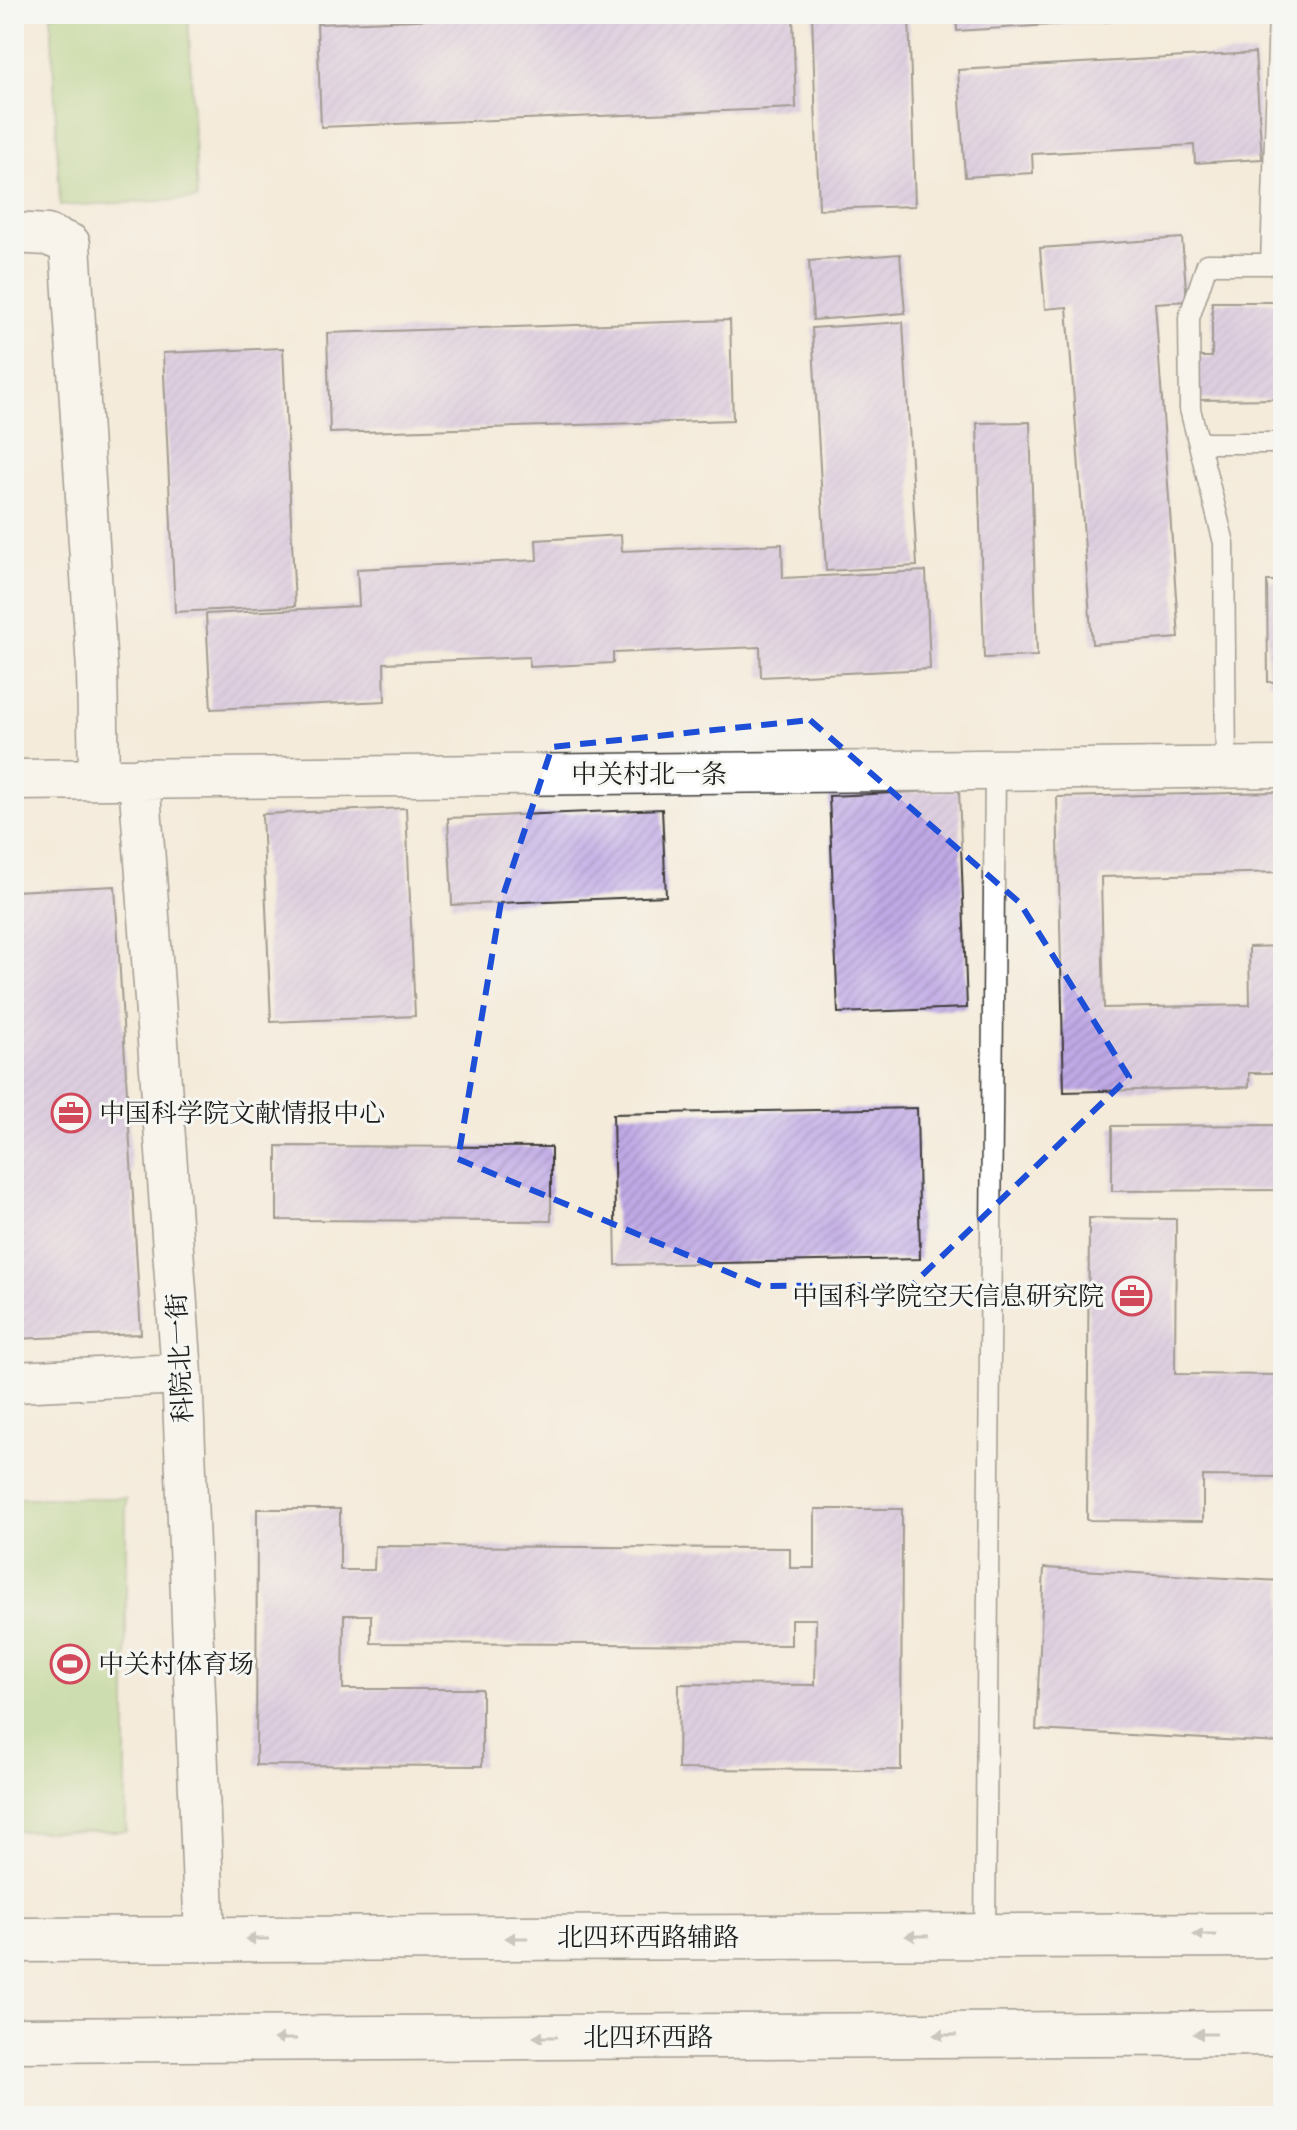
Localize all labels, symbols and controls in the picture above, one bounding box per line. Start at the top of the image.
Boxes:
street label: 中关村北一条 [571,757,727,792]
office icon: 中国科学院文献情报中心 [50,1092,92,1134]
place label: 中国科学院文献情报中心 [99,1096,385,1131]
office icon: 中国科学院空天信息研究院 [1111,1275,1153,1317]
place label: 中国科学院空天信息研究院 [792,1279,1104,1314]
street label: 科院北一街 [159,1292,201,1424]
sports icon: 中关村体育场 [49,1643,91,1685]
place label: 中关村体育场 [98,1647,254,1682]
street label: 北四环西路辅路 [557,1920,739,1955]
one-way arrow [1192,1929,1217,1941]
one-way arrow [904,1930,929,1942]
one-way arrow [504,1931,529,1944]
one-way arrow [244,1933,269,1945]
street label: 北四环西路 [583,2020,713,2055]
one-way arrow [1192,2028,1217,2040]
one-way arrow [932,2029,957,2041]
one-way arrow [532,2031,557,2043]
one-way arrow [272,2033,297,2045]

